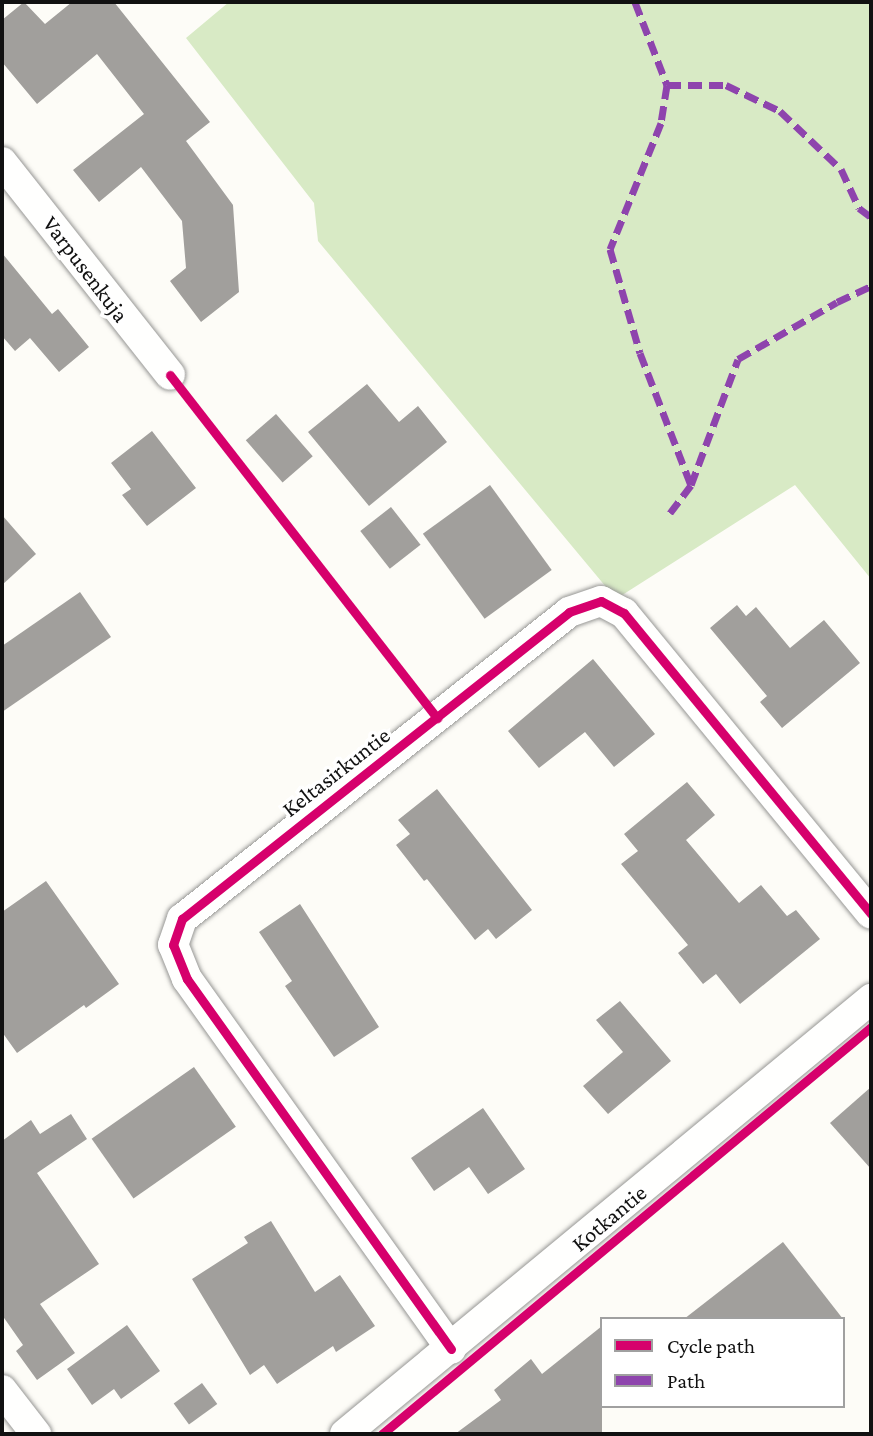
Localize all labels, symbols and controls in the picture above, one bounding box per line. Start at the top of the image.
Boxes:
street label: Varpusenkuja [37,210,135,328]
street label: Keltasirkuntie [276,721,396,823]
street label: Kotkantie [566,1179,652,1257]
legend [600,1317,845,1408]
text: Cycle path [667,1334,755,1358]
text: Path [667,1369,705,1393]

